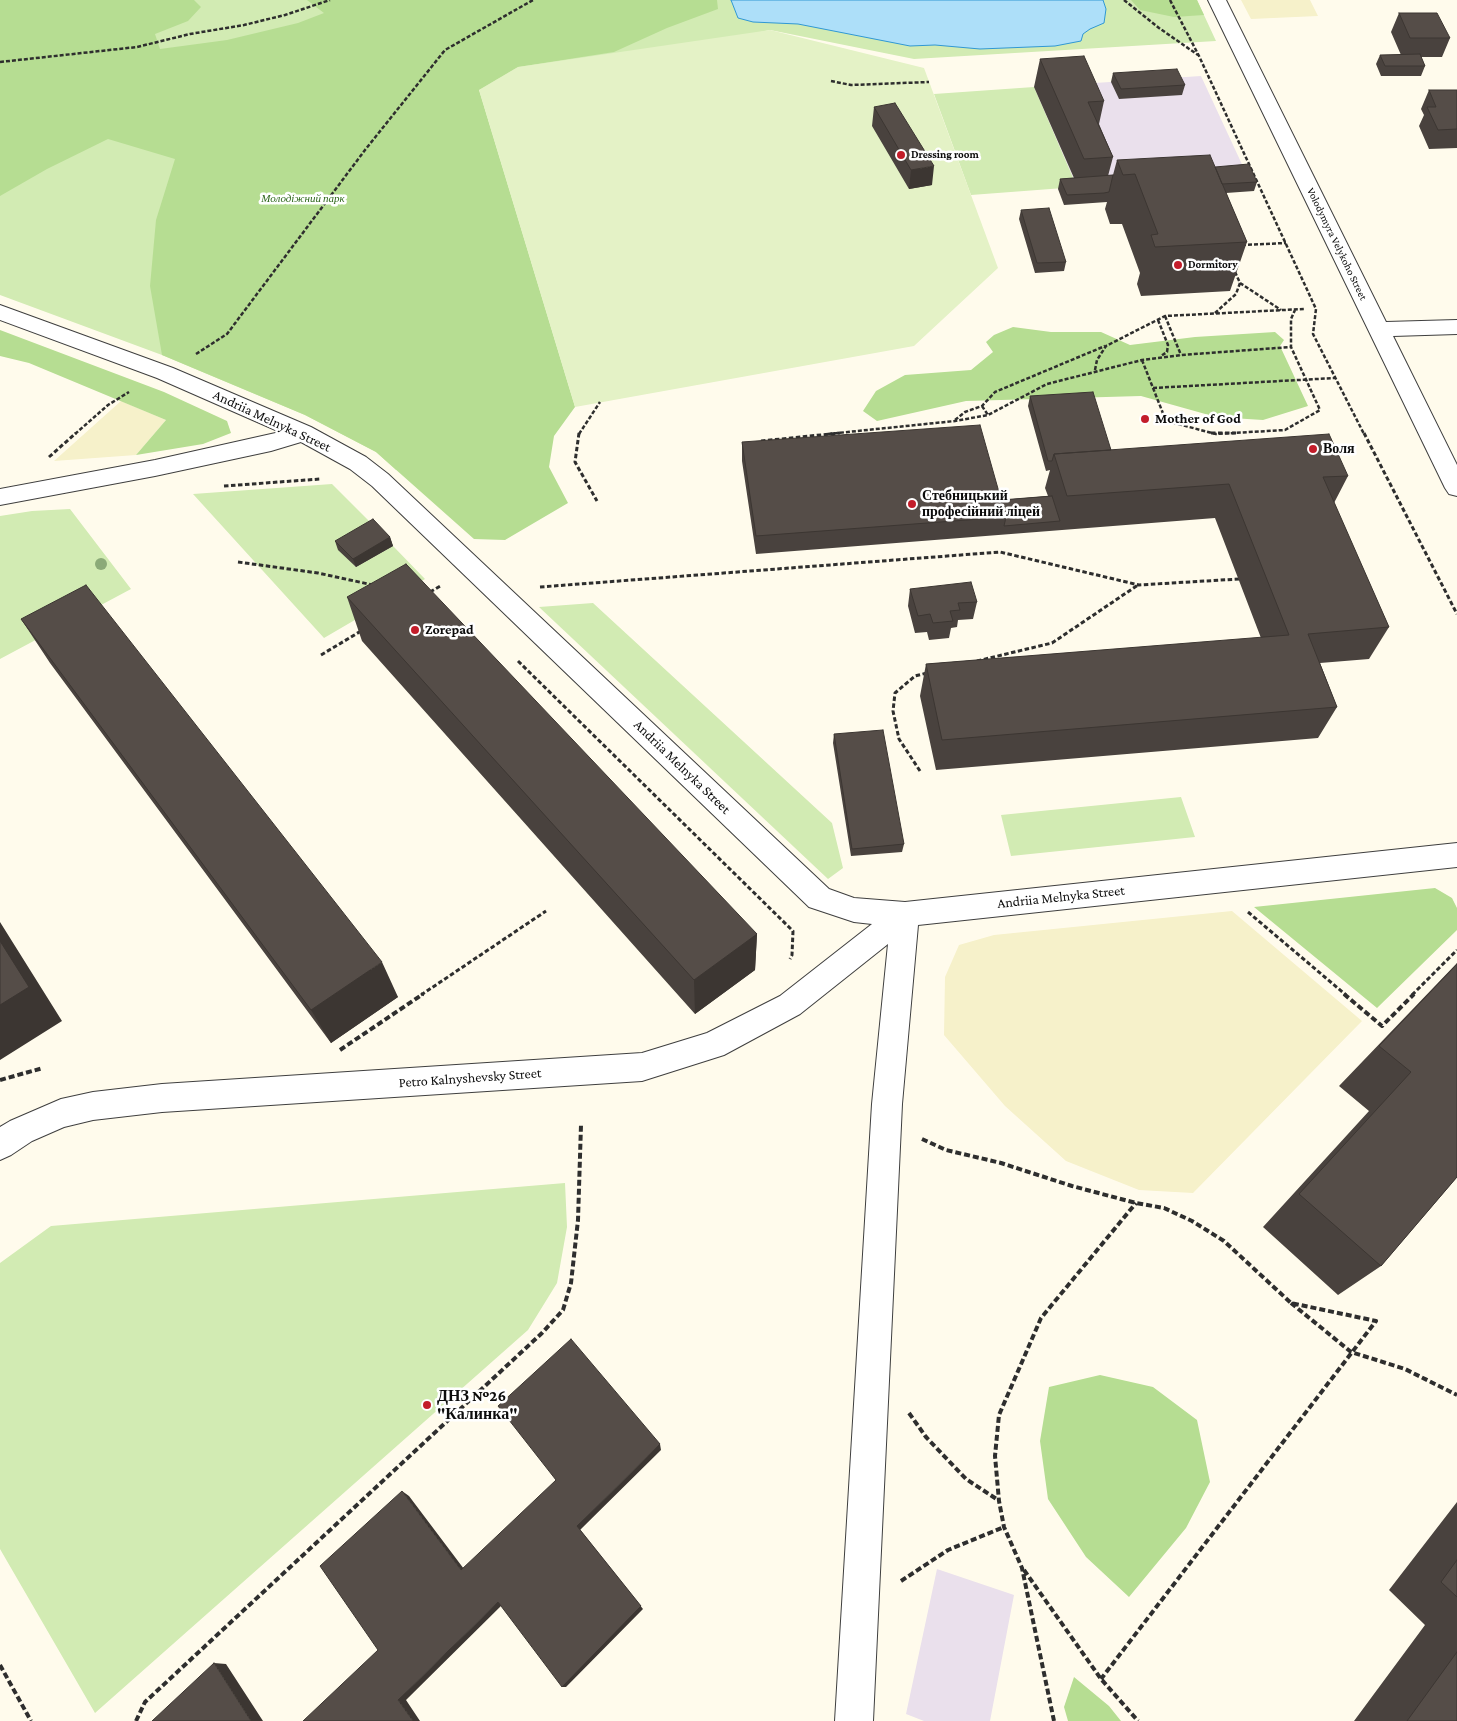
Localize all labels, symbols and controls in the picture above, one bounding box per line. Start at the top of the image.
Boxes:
place label: Dressing room [911,148,979,162]
marker: Dressing room [895,149,907,161]
street label: Volodymyra Velykoho Street [1304,186,1370,302]
park label: Молодіжний парк [261,192,345,206]
place label: Dormitory [1188,258,1238,272]
marker: Dormitory [1172,259,1184,271]
street label: Andriia Melnyka Street [210,386,334,456]
place label: Mother of God [1155,411,1241,427]
marker: Mother of God [1139,413,1151,425]
place label: Воля [1323,441,1355,457]
marker: Воля [1307,443,1319,455]
place label: Стебницький професійний ліцей [922,488,1040,520]
marker: Стебницький професійний ліцей [906,498,918,510]
place label: Zorepad [425,622,474,638]
marker: Zorepad [409,624,421,636]
street label: Andriia Melnyka Street [630,716,734,818]
street label: Andriia Melnyka Street [996,882,1126,912]
street label: Petro Kalnyshevsky Street [398,1065,542,1091]
place label: ДНЗ №26 "Калинка" [437,1386,518,1424]
marker: ДНЗ №26 "Калинка" [421,1399,433,1411]

